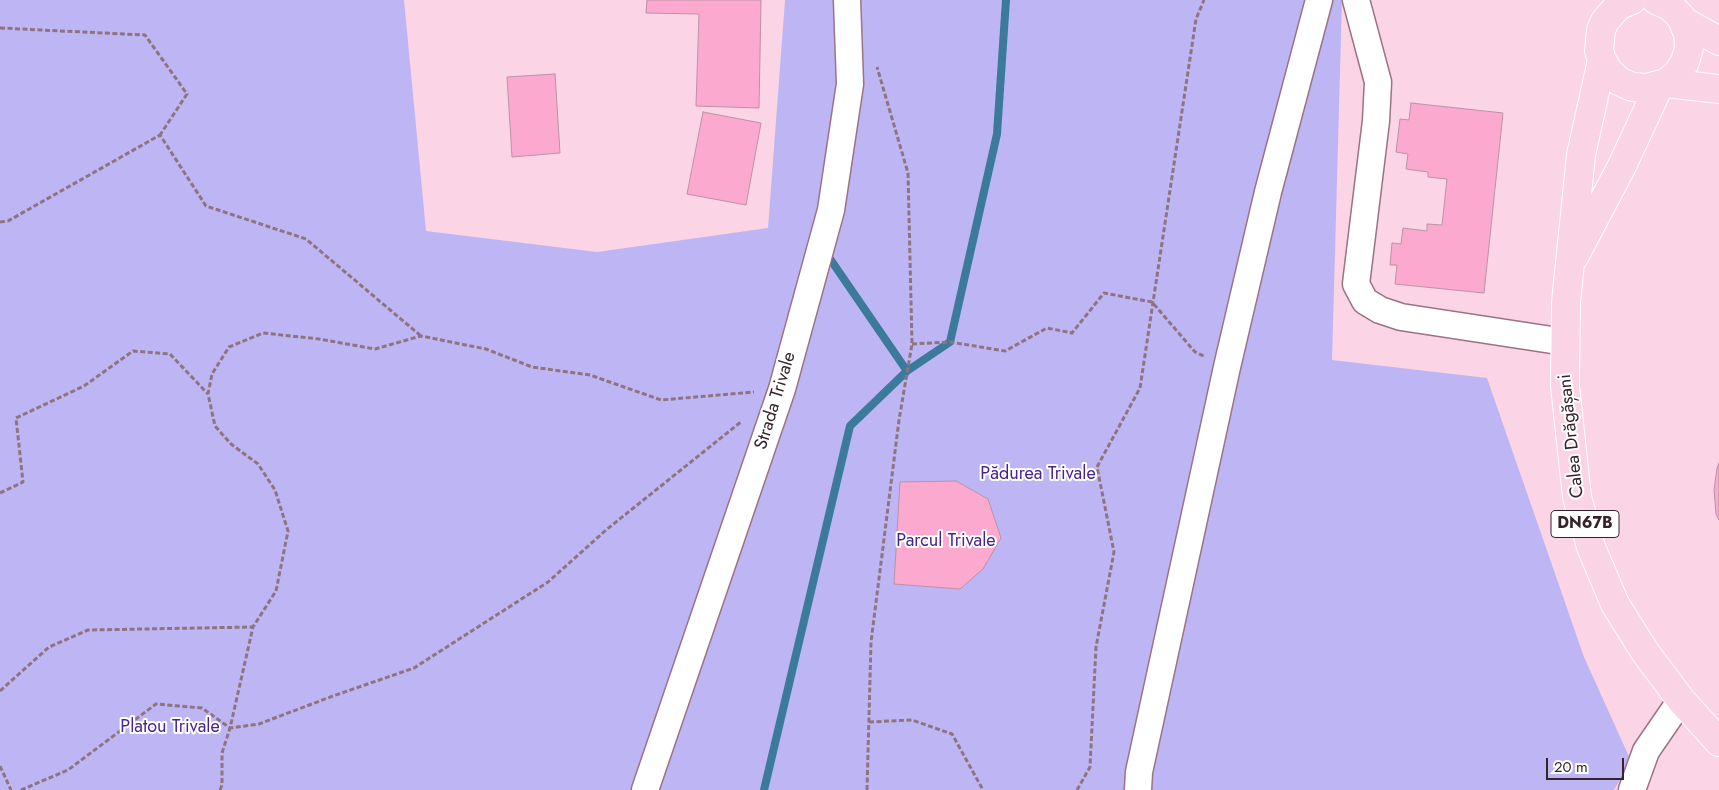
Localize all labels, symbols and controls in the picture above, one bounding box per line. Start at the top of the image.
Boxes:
street label: Strada Trivale [751,349,801,453]
street label: Calea Drăgășani [1555,373,1589,499]
park label: Pădurea Trivale [980,464,1096,486]
road number: DN67B [1551,510,1619,538]
park label: Parcul Trivale [896,531,996,553]
park label: Platou Trivale [120,717,220,739]
scale bar [1549,748,1626,780]
text: 20 m [1554,756,1588,778]

